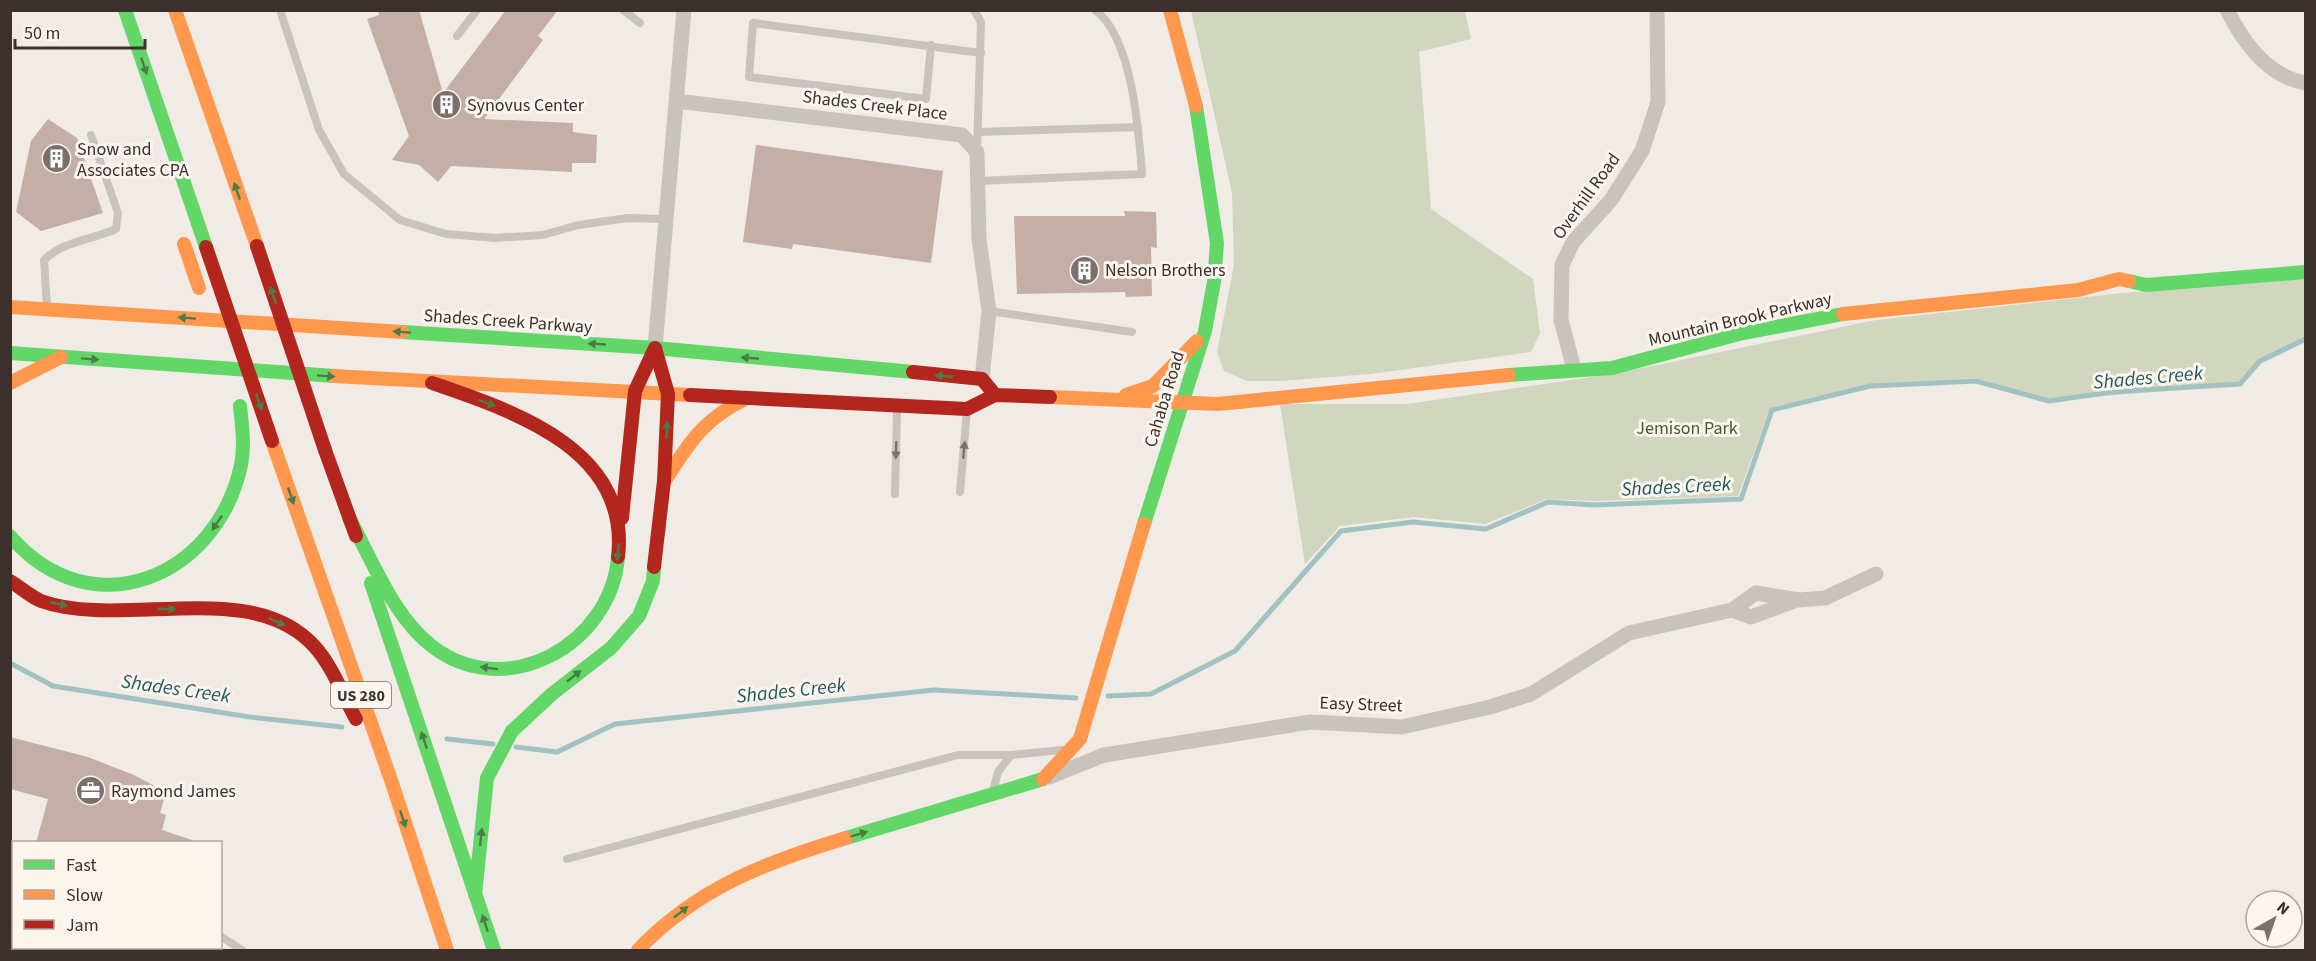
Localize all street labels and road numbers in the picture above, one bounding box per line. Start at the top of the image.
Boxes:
street label: Shades Creek Place [801,84,949,127]
street label: Overhill Road [1547,148,1626,245]
street label: Mountain Brook Parkway [1646,286,1835,353]
street label: Shades Creek Parkway [423,303,594,340]
street label: Cahaba Road [1138,348,1191,450]
road number: US 280 [331,682,391,708]
street label: Easy Street [1319,691,1403,718]

